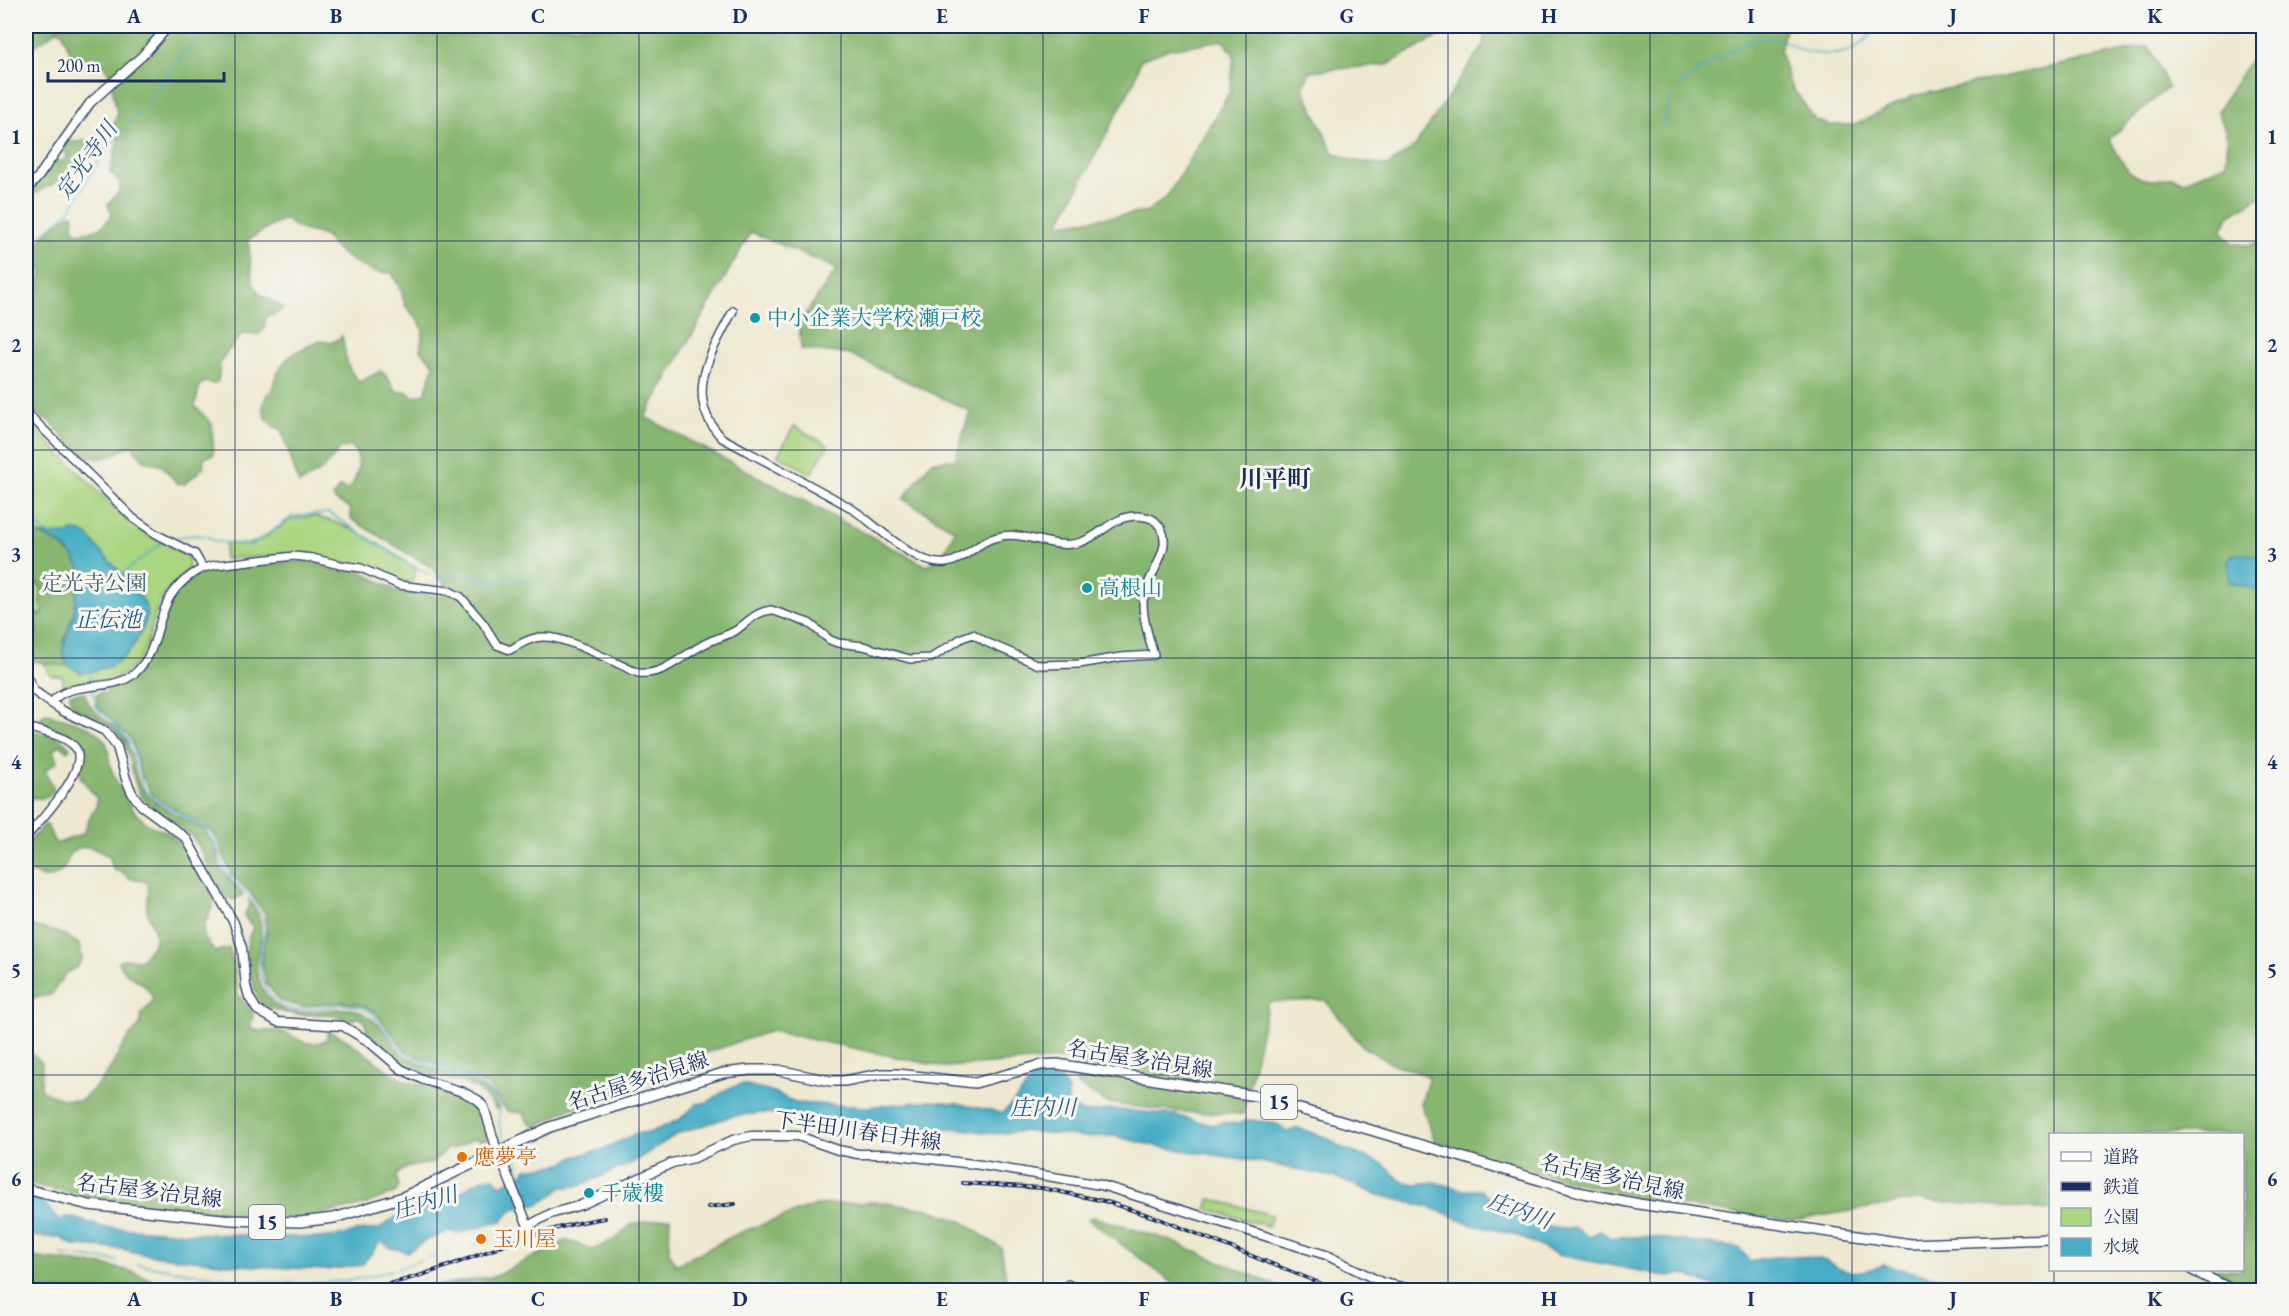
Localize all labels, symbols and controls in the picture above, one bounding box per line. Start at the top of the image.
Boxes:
text: A [126,3,142,29]
text: B [330,3,342,29]
text: C [531,3,545,29]
text: D [732,3,748,29]
text: E [936,3,948,29]
text: F [1139,3,1150,29]
text: G [1340,3,1354,29]
text: H [1541,3,1557,29]
text: I [1747,3,1755,29]
text: J [1947,3,1957,29]
text: K [2147,3,2163,29]
scale bar [48,45,224,83]
text: 200 m [57,54,101,77]
water label: 定光寺川 [49,114,125,205]
text: 1 [11,124,21,150]
text: 1 [2267,124,2277,150]
place label: 中小企業大学校 瀬戸校 [767,304,981,331]
marker: 中小企業大学校 瀬戸校 [748,311,762,325]
text: 2 [11,332,22,358]
text: 2 [2267,332,2278,358]
district label: 川平町 [1239,463,1311,494]
text: 3 [11,541,21,567]
text: 3 [2267,541,2277,567]
park label: 定光寺公園 [42,569,147,596]
place label: 高根山 [1099,574,1162,601]
marker: 高根山 [1080,581,1094,595]
water label: 正伝池 [75,605,144,634]
text: 4 [11,749,22,775]
text: 4 [2267,749,2278,775]
text: 5 [11,957,21,983]
text: 5 [2267,957,2277,983]
street label: 名古屋多治見線 [1065,1034,1215,1083]
street label: 名古屋多治見線 [564,1045,712,1116]
road number: 15 [1261,1085,1297,1119]
water label: 庄内川 [1010,1093,1078,1122]
street label: 下半田川春日井線 [773,1105,943,1156]
legend [2049,1133,2244,1271]
place label: 應夢亭 [474,1143,537,1170]
text: 道路 [2103,1145,2139,1168]
street label: 名古屋多治見線 [1537,1148,1687,1205]
marker: 應夢亭 [455,1150,469,1164]
text: 6 [11,1166,22,1192]
text: 6 [2267,1166,2278,1192]
street label: 名古屋多治見線 [74,1168,224,1213]
text: 鉄道 [2103,1175,2139,1198]
water label: 庄内川 [389,1179,463,1226]
place label: 千歳樓 [601,1179,664,1206]
marker: 千歳樓 [582,1186,596,1200]
water label: 庄内川 [1484,1186,1558,1236]
road number: 15 [249,1205,285,1239]
text: 公園 [2103,1205,2139,1228]
place label: 玉川屋 [493,1225,556,1252]
marker: 玉川屋 [474,1232,488,1246]
text: 水域 [2103,1235,2139,1258]
text: A [126,1286,142,1312]
text: B [330,1286,342,1312]
text: C [531,1286,545,1312]
text: D [732,1286,748,1312]
text: E [936,1286,948,1312]
text: F [1139,1286,1150,1312]
text: G [1340,1286,1354,1312]
text: H [1541,1286,1557,1312]
text: I [1747,1286,1755,1312]
text: J [1947,1286,1957,1312]
text: K [2147,1286,2163,1312]

